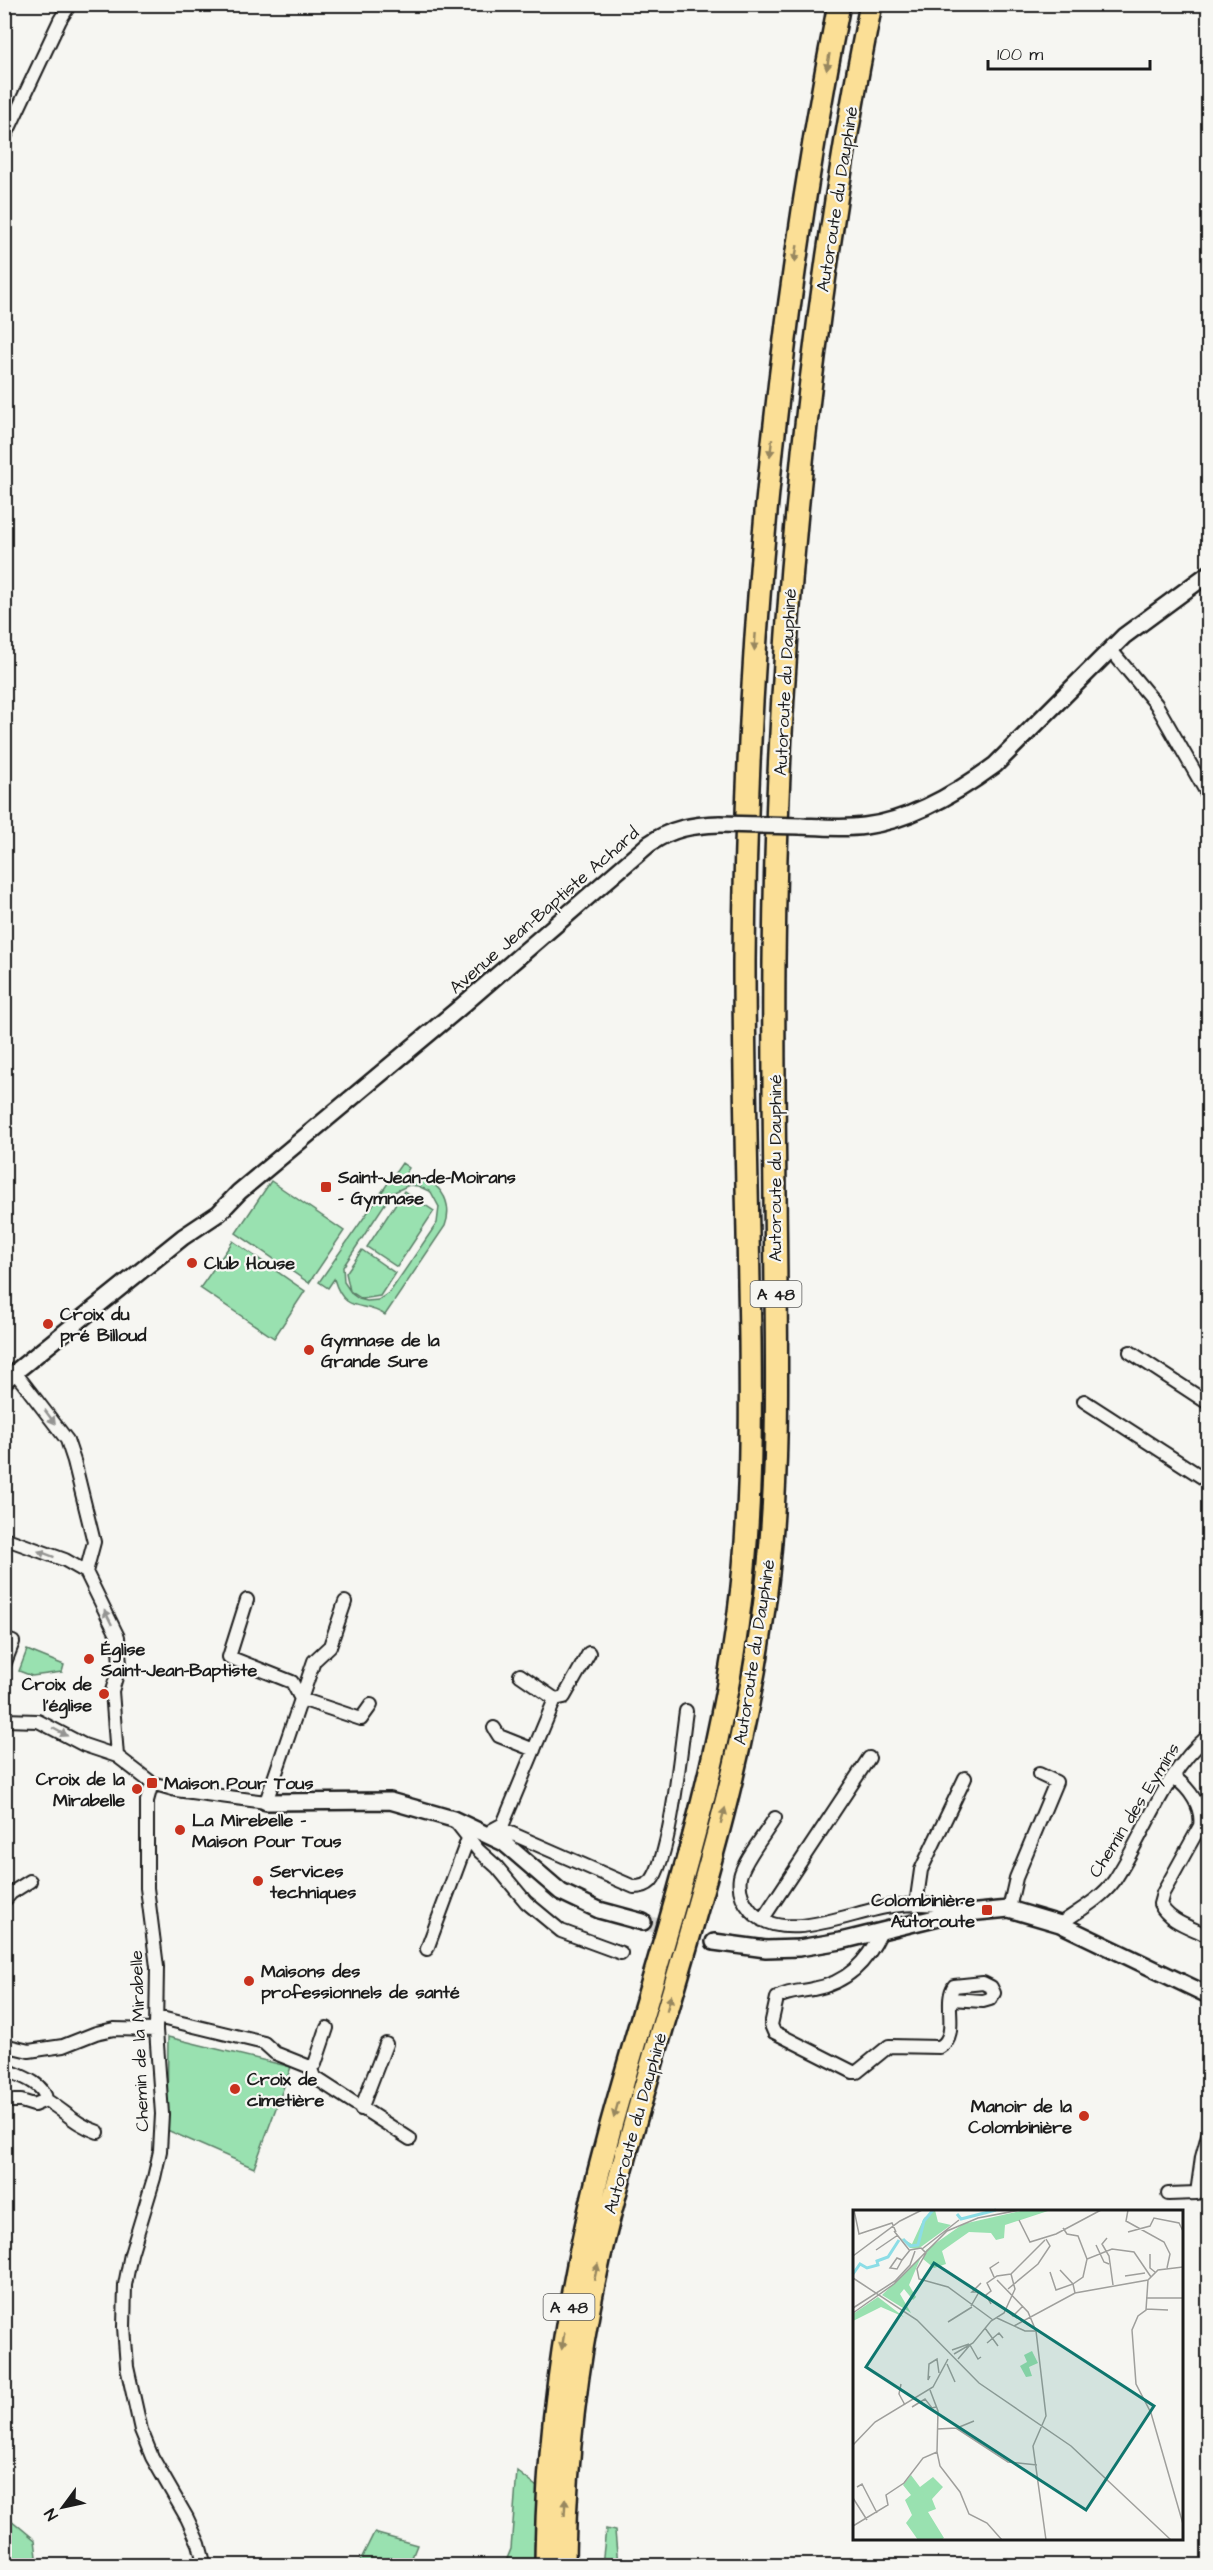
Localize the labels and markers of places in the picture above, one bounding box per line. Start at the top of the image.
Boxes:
place label: Saint-Jean-de-Moirans - Gymnase [337,1165,516,1212]
marker: Saint-Jean-de-Moirans - Gymnase [319,1180,333,1194]
place label: Club House [204,1251,295,1276]
marker: Club House [185,1256,199,1270]
place label: Croix du pré Billoud [60,1302,147,1348]
marker: Croix du pré Billoud [41,1317,55,1331]
place label: Gymnase de la Grande Sure [321,1328,440,1374]
marker: Gymnase de la Grande Sure [302,1343,316,1357]
place label: Église Saint-Jean-Baptiste [100,1637,258,1683]
marker: Église Saint-Jean-Baptiste [82,1652,96,1666]
place label: Croix de l'église [22,1672,92,1719]
marker: Croix de l'église [97,1687,111,1701]
place label: Croix de la Mirabelle [36,1767,126,1813]
place label: Maison Pour Tous [164,1771,314,1796]
marker: Maison Pour Tous [145,1776,159,1790]
marker: Croix de la Mirabelle [130,1782,144,1796]
place label: La Mirebelle - Maison Pour Tous [192,1808,342,1854]
marker: La Mirebelle - Maison Pour Tous [173,1823,187,1837]
place label: Services techniques [269,1859,356,1905]
marker: Services techniques [251,1874,265,1888]
place label: Colombinière Autoroute [871,1888,975,1934]
marker: Colombinière Autoroute [980,1903,994,1917]
place label: Maisons des professionnels de santé [261,1959,460,2005]
marker: Maisons des professionnels de santé [242,1974,256,1988]
place label: Croix de cimetière [247,2067,325,2113]
marker: Croix de cimetière [228,2082,242,2096]
place label: Manoir de la Colombinière [968,2094,1073,2140]
marker: Manoir de la Colombinière [1077,2109,1091,2123]

